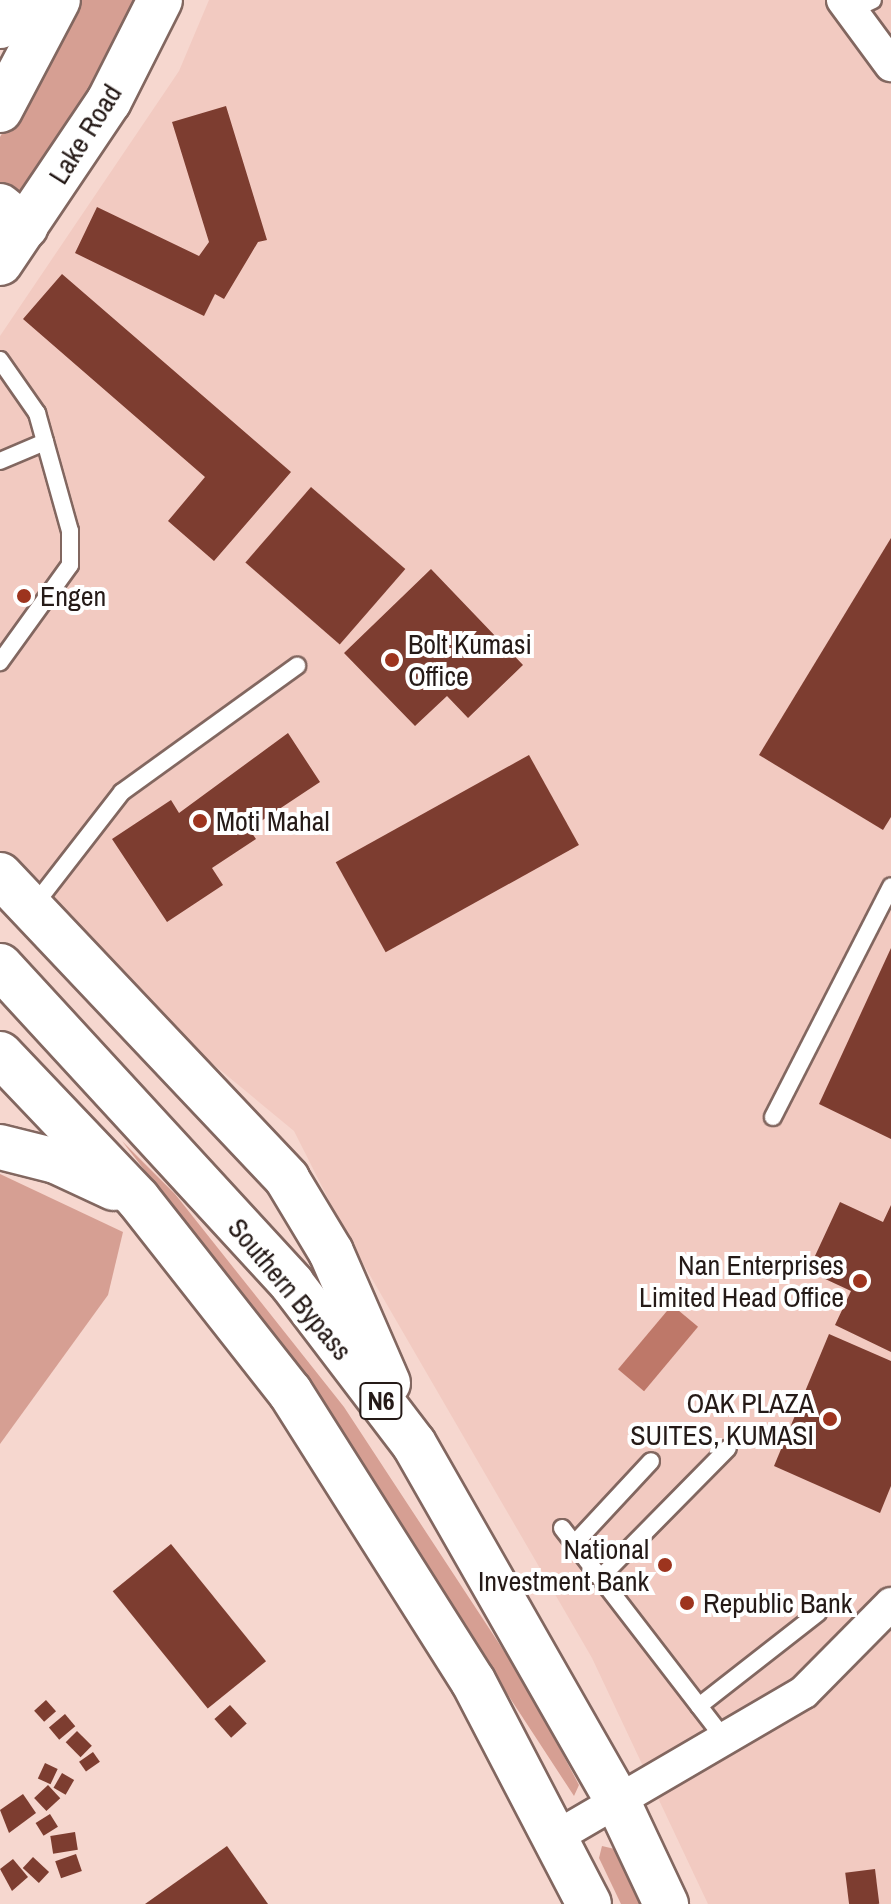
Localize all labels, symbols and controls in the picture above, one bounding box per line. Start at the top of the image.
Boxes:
street label: Lake Road [41,78,129,190]
place label: Engen [40,579,106,613]
marker: Engen [15,587,33,605]
place label: Bolt Kumasi Office [408,627,532,693]
marker: Bolt Kumasi Office [383,651,401,669]
place label: Moti Mahal [216,804,330,838]
marker: Moti Mahal [191,812,209,830]
street label: Southern Bypass [221,1211,359,1367]
place label: Nan Enterprises Limited Head Office [639,1248,844,1314]
marker: Nan Enterprises Limited Head Office [851,1272,869,1290]
road number: N6 [359,1379,403,1423]
place label: OAK PLAZA SUITES, KUMASI [630,1386,814,1452]
marker: OAK PLAZA SUITES, KUMASI [821,1410,839,1428]
place label: National Investment Bank [478,1532,649,1598]
marker: National Investment Bank [656,1556,674,1574]
place label: Republic Bank [703,1586,852,1620]
marker: Republic Bank [678,1594,696,1612]

